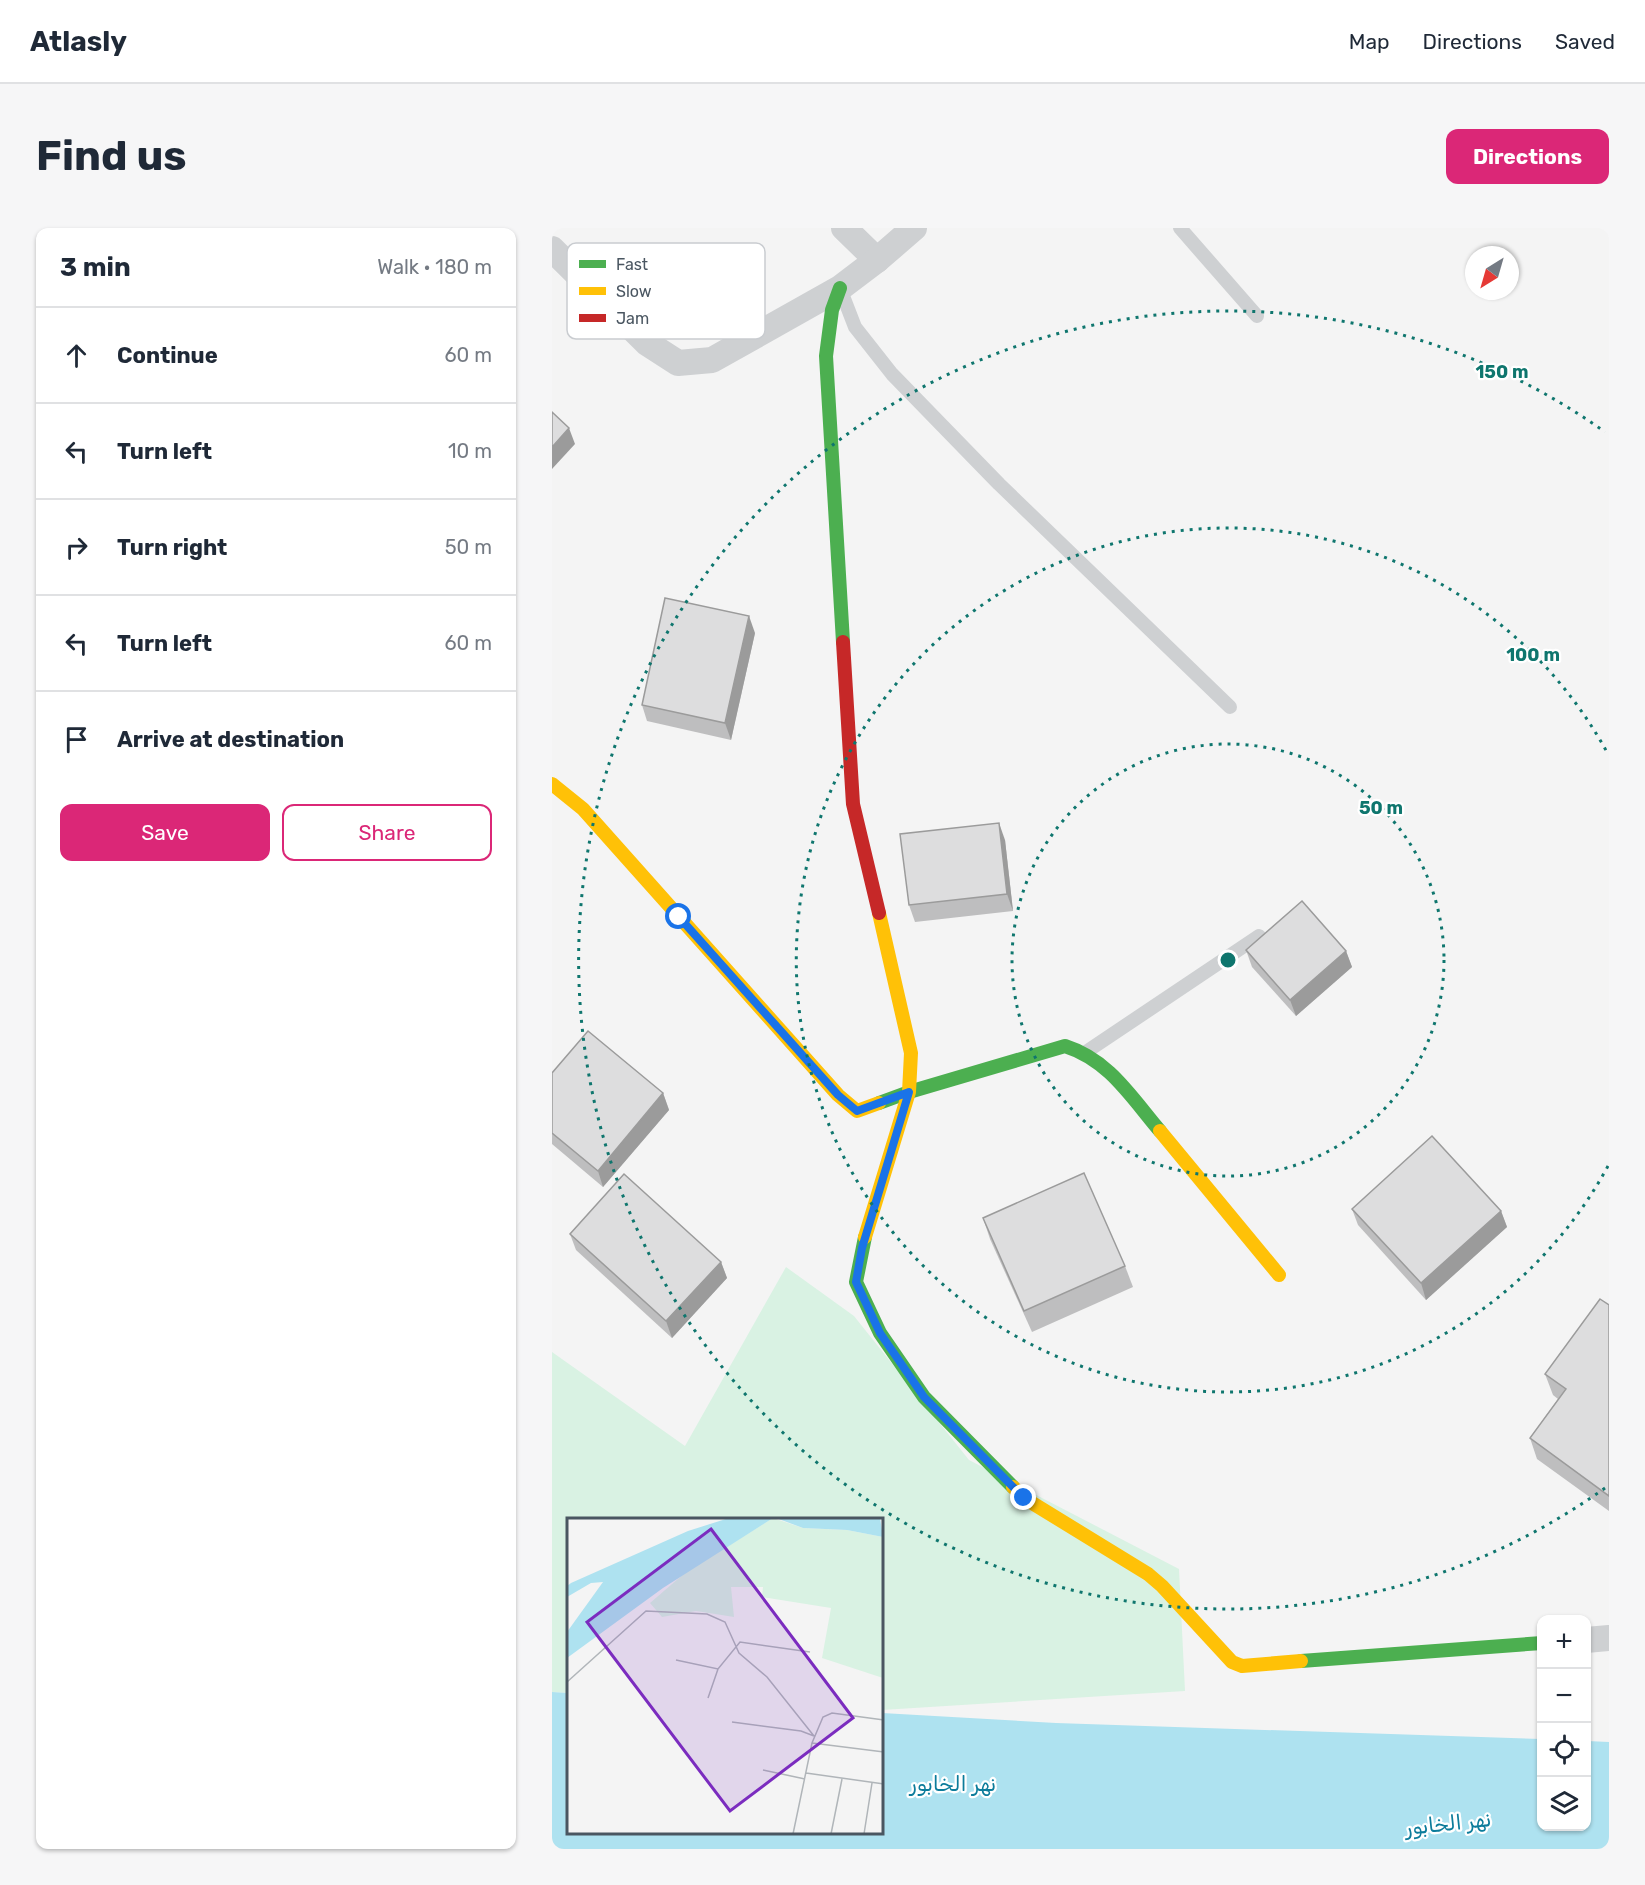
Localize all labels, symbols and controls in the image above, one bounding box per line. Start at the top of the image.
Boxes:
text: Atlasly [30,25,127,58]
text: Map [1349,29,1390,54]
text: Directions [1423,29,1522,54]
text: Saved [1555,29,1615,54]
button: Directions [1446,129,1609,184]
text: Find us [36,131,187,181]
legend [567,243,765,339]
north arrow [1465,246,1519,300]
text: 3 min [60,252,131,283]
text: Walk · 180 m [377,255,492,279]
text: Fast [616,255,648,274]
text: Slow [616,282,652,301]
text: Jam [616,309,649,328]
icon: ahead [60,339,93,372]
text: Continue [117,342,218,369]
text: 60 m [445,343,492,367]
text: 150 m [1475,361,1529,383]
icon: left [60,435,93,468]
text: Turn left [117,438,212,465]
text: 10 m [448,439,492,463]
icon: right [60,531,93,564]
text: Turn right [117,534,227,561]
text: 50 m [445,535,492,559]
icon: left [60,627,93,660]
text: Turn left [117,630,212,657]
text: 60 m [445,631,492,655]
text: 100 m [1506,644,1560,666]
icon: arrive [60,723,93,756]
text: Arrive at destination [117,726,344,753]
text: 50 m [1359,797,1403,819]
button: Save [60,804,270,861]
button: Share [282,804,492,861]
route start [665,903,691,929]
centre of rings [1218,950,1238,970]
route end [1010,1484,1036,1510]
inset map [567,1518,884,1834]
map controls [1537,1615,1591,1831]
button: + [1537,1615,1591,1669]
button: − [1537,1669,1591,1723]
button: locate [1537,1723,1591,1777]
water label: نهر الخابور [908,1771,996,1796]
button: layers [1537,1777,1591,1831]
water label: نهر الخابور [1402,1806,1492,1840]

